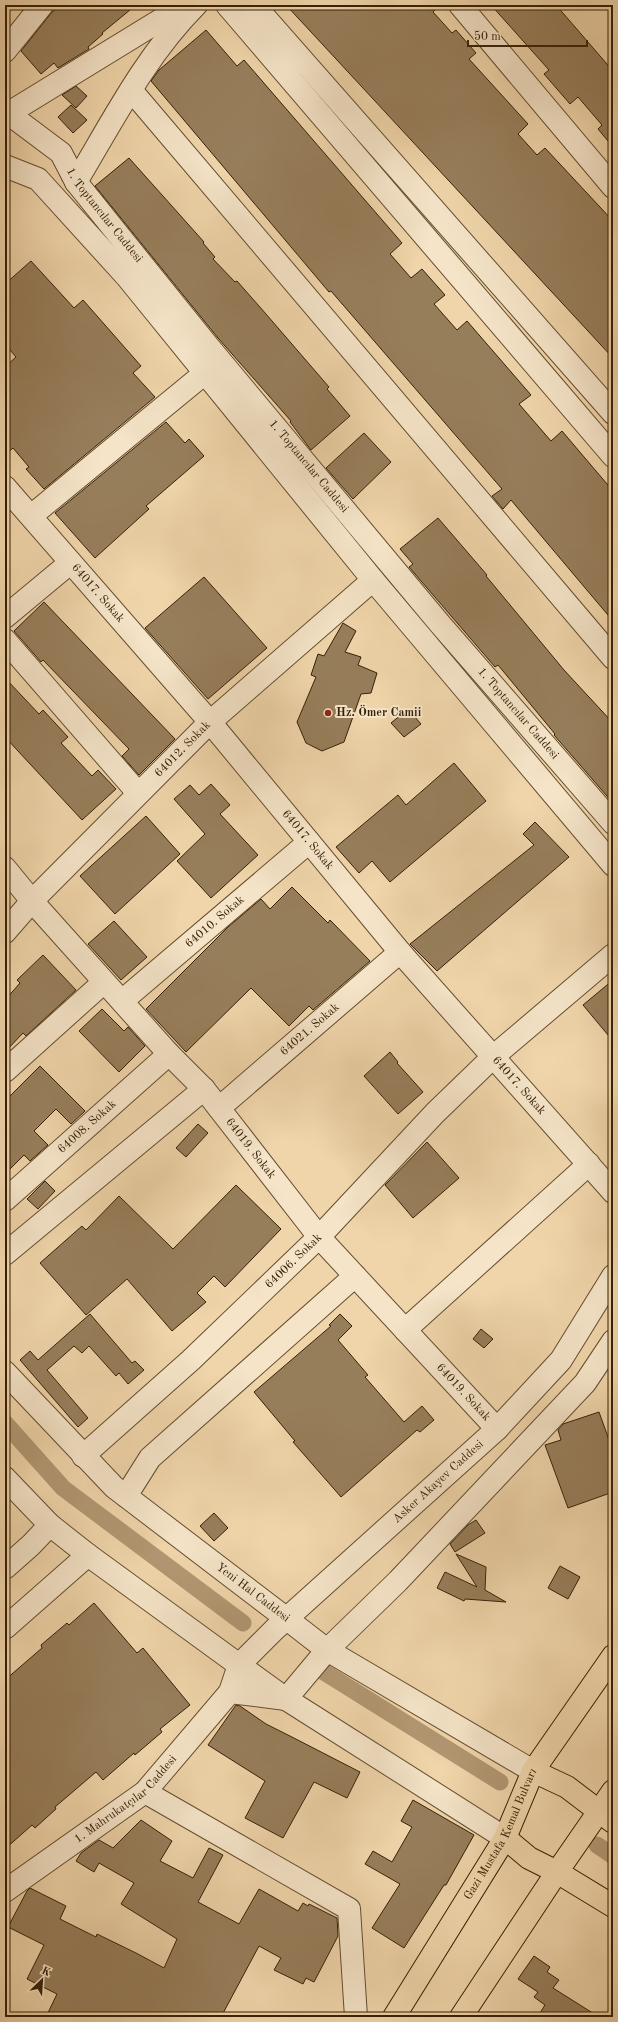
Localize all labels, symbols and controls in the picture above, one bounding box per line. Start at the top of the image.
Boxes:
scale bar [468,22,587,48]
text: 50 m [474,30,501,43]
street label: 1. Toptancılar Caddesi [64,166,144,265]
street label: 1. Toptancılar Caddesi [266,418,350,515]
street label: 64017. Sokak [69,562,126,625]
street label: 1. Toptancılar Caddesi [475,666,561,762]
place label: Hz. Ömer Camii [336,704,422,719]
marker: Hz. Ömer Camii [323,708,333,718]
street label: 64012. Sokak [153,719,213,780]
street label: 64017. Sokak [280,808,336,872]
street label: 64010. Sokak [183,894,247,950]
street label: 64021. Sokak [278,1001,342,1058]
street label: 64017. Sokak [490,1054,548,1117]
street label: 64008. Sokak [56,1098,119,1156]
street label: 64019. Sokak [223,1116,278,1181]
street label: 64006. Sokak [263,1231,324,1291]
street label: 64019. Sokak [434,1362,493,1424]
street label: Asker Akayev Caddesi [391,1438,486,1525]
street label: Yeni Hal Caddesi [214,1561,292,1625]
street label: 1. Mahrukatçılar Caddesi [72,1753,179,1846]
street label: Gazi Mustafa Kemal Bulvarı [462,1766,539,1902]
north arrow [22,1960,62,2000]
text: K [39,1966,52,1979]

